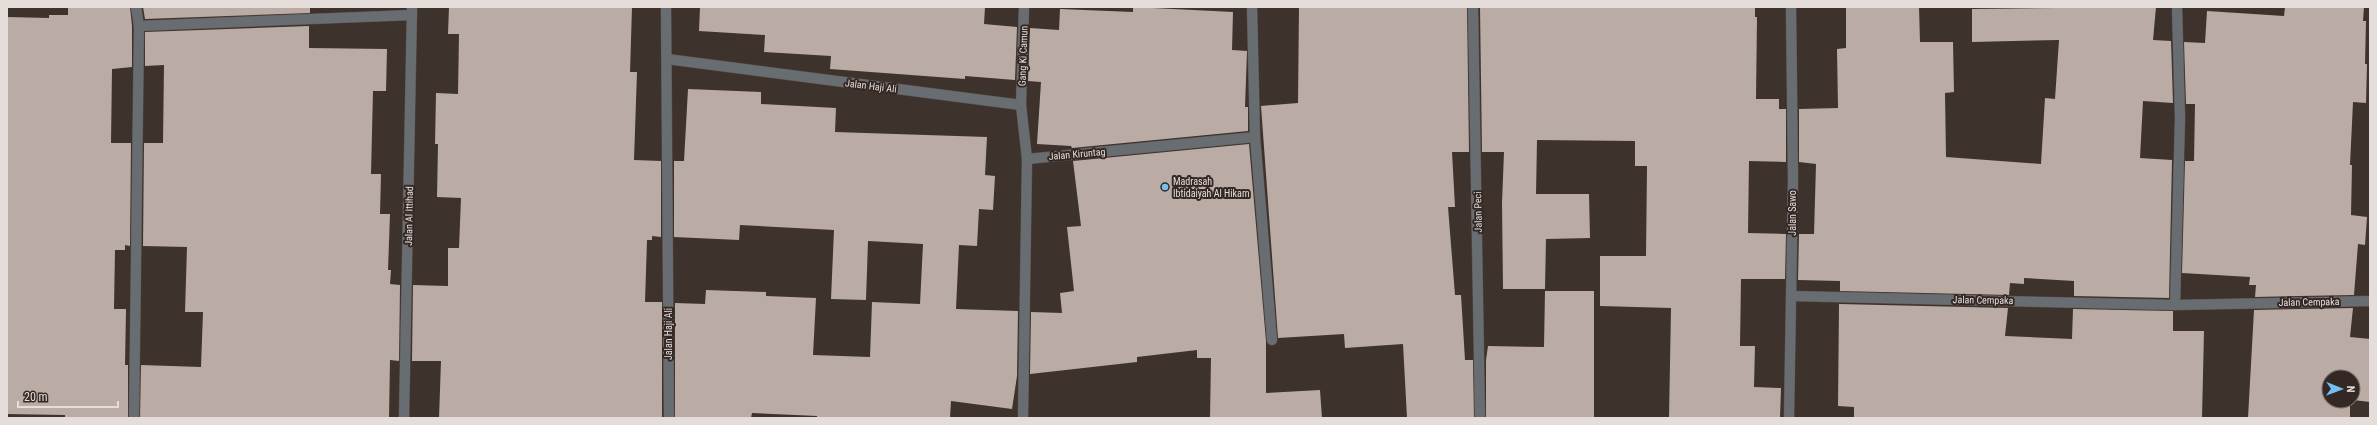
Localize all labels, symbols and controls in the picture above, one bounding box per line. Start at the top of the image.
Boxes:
street label: Gang Ki Camun [1016,25,1030,86]
street label: Jalan Haji Ali [845,77,897,95]
street label: Jalan Kiruntag [1048,146,1106,162]
place label: Madrasah Ibtidaiyah Al Hikam [1173,176,1249,199]
marker: Madrasah Ibtidaiyah Al Hikam [1160,182,1170,192]
street label: Jalan Al Ittihad [403,186,415,246]
street label: Jalan Sawo [1787,190,1798,236]
street label: Jalan Peci [1472,191,1484,233]
street label: Jalan Cempaka [1953,294,2014,306]
street label: Jalan Cempaka [2279,296,2340,308]
street label: Jalan Haji Ali [663,308,674,360]
north arrow [2321,369,2361,409]
scale bar [18,383,118,409]
text: N [2344,386,2357,393]
text: 20 m [24,390,48,404]

